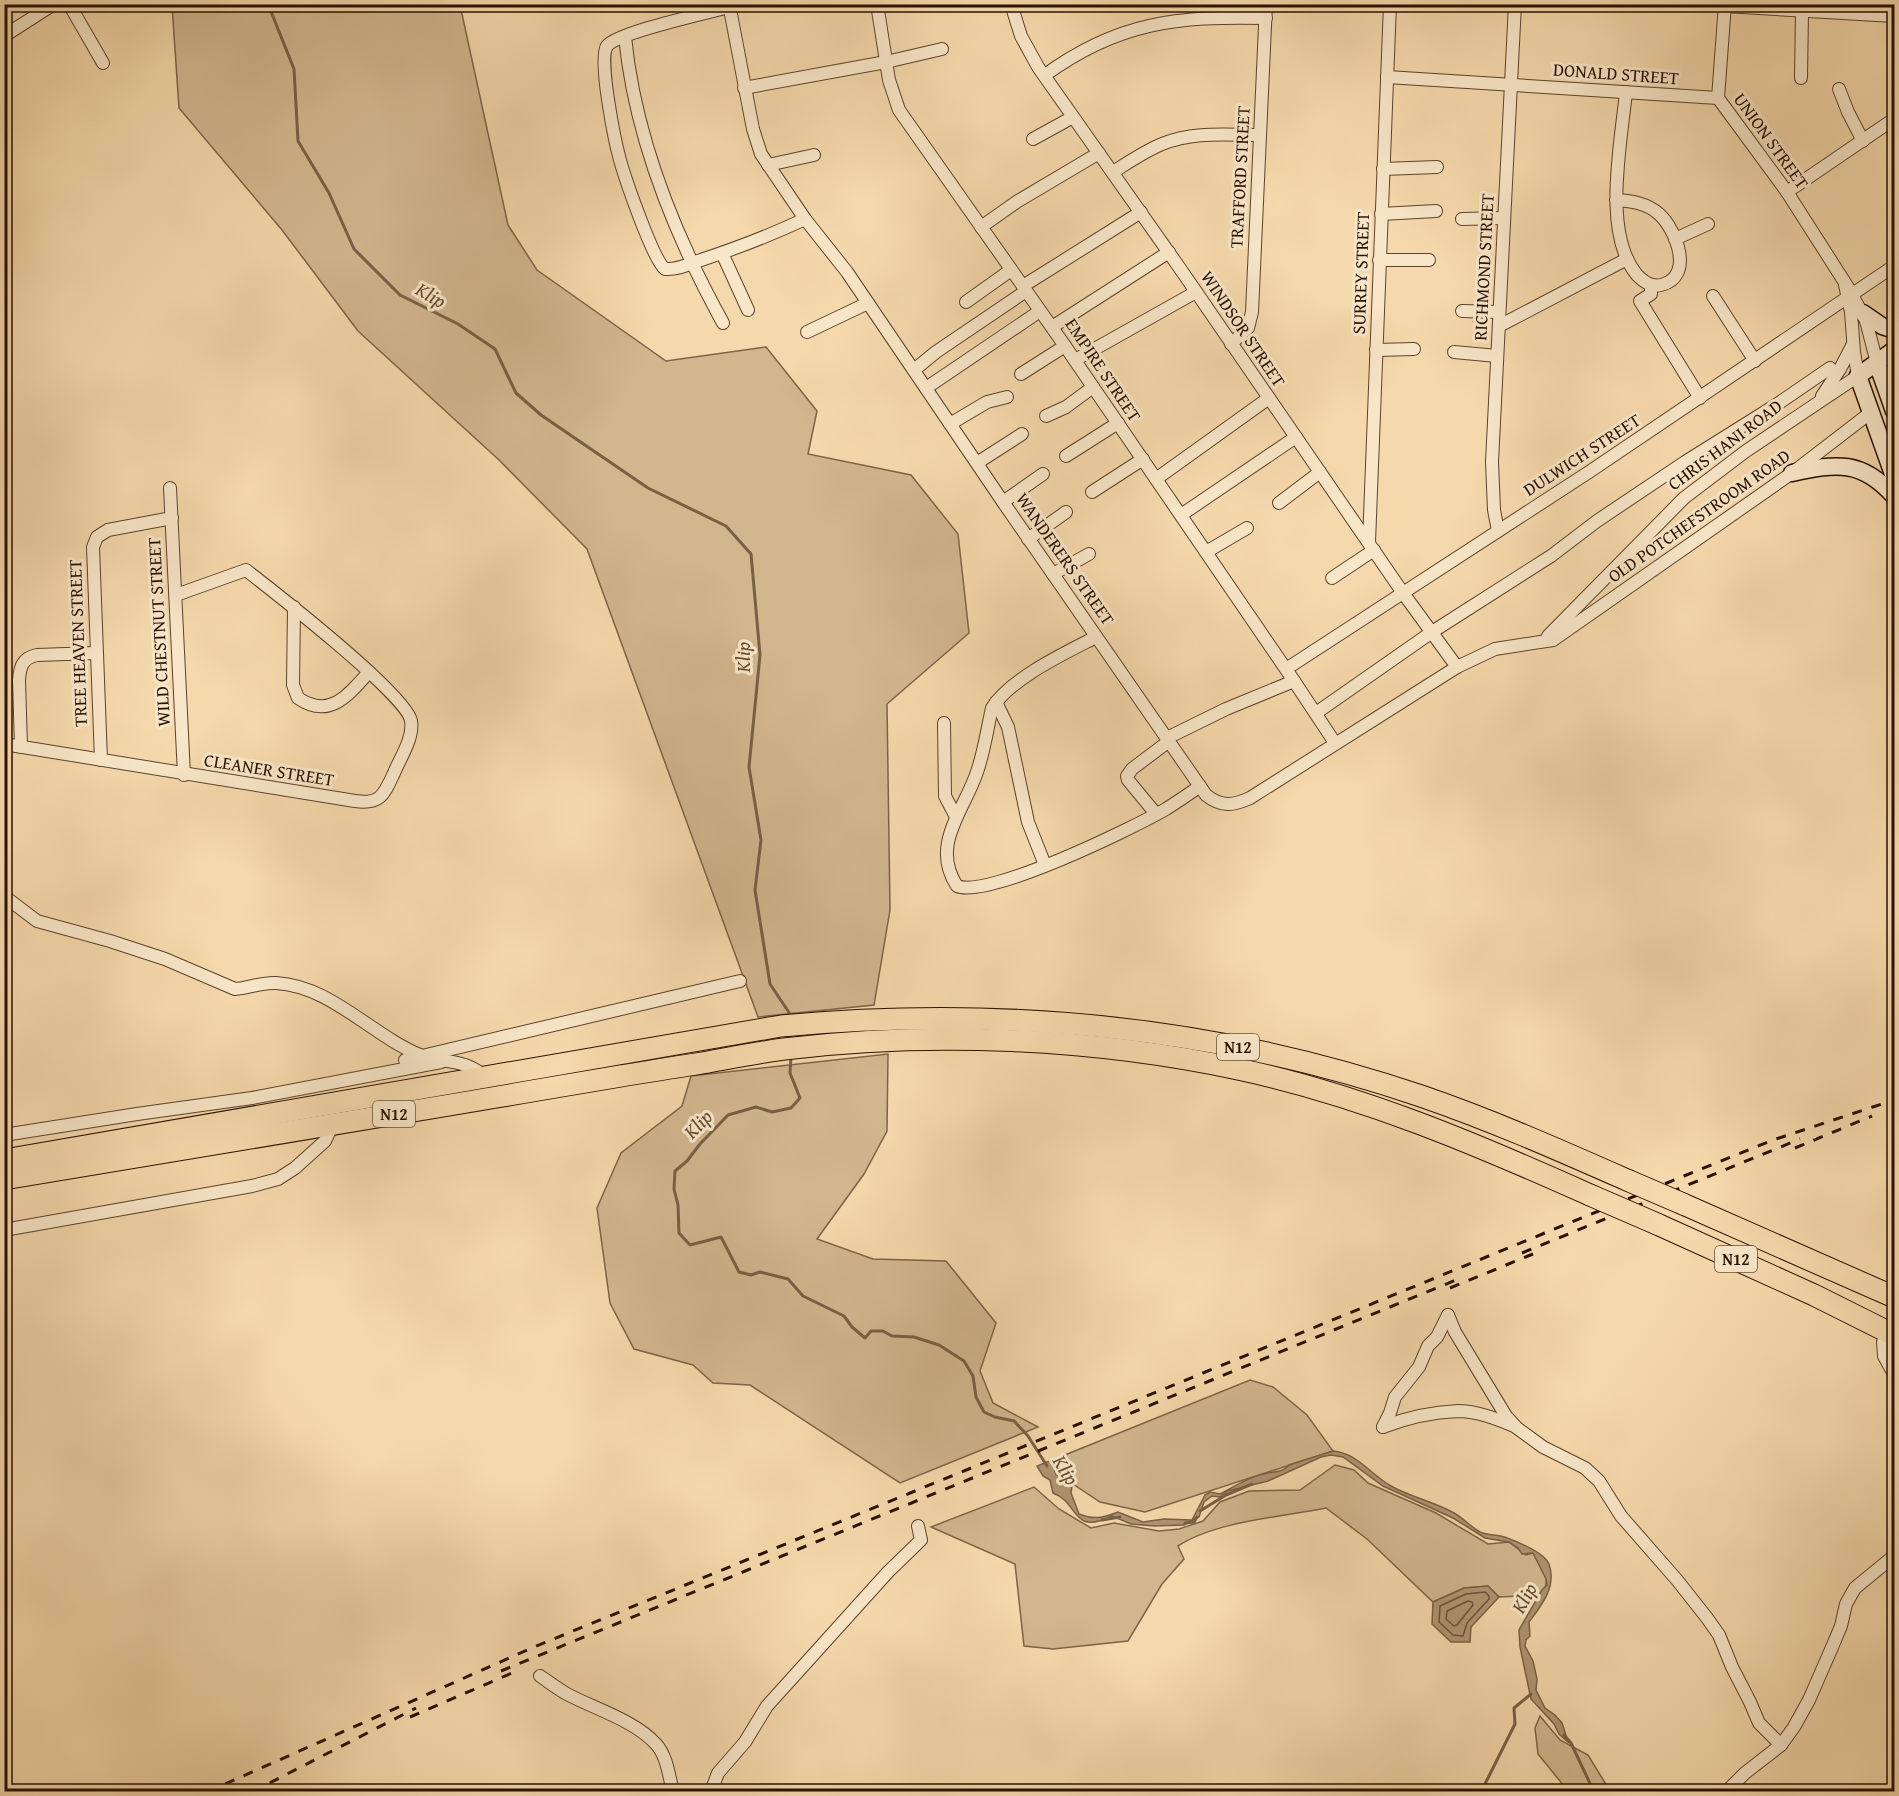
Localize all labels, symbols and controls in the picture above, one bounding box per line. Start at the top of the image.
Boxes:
street label: DONALD STREET [1552,56,1680,91]
street label: UNION STREET [1727,87,1816,195]
street label: TRAFFORD STREET [1222,105,1257,249]
street label: RICHMOND STREET [1466,193,1501,341]
street label: SURREY STREET [1345,211,1376,335]
street label: WINDSOR STREET [1194,265,1292,392]
water label: Klip [410,274,452,315]
street label: EMPIRE STREET [1059,312,1148,427]
street label: CHRIS HANI ROAD [1662,393,1788,497]
street label: DULWICH STREET [1518,406,1646,503]
street label: OLD POTCHEFSTROOM ROAD [1602,442,1796,589]
street label: WANDERERS STREET [1009,487,1121,631]
street label: WILD CHESTNUT STREET [140,537,177,727]
street label: TREE HEAVEN STREET [61,559,94,727]
water label: Klip [728,642,757,673]
street label: CLEANER STREET [202,746,336,793]
road number: N12 [1217,1034,1259,1060]
road number: N12 [373,1101,415,1127]
water label: Klip [676,1103,719,1146]
road number: N12 [1715,1246,1757,1272]
water label: Klip [1046,1448,1087,1490]
water label: Klip [1503,1577,1544,1619]

